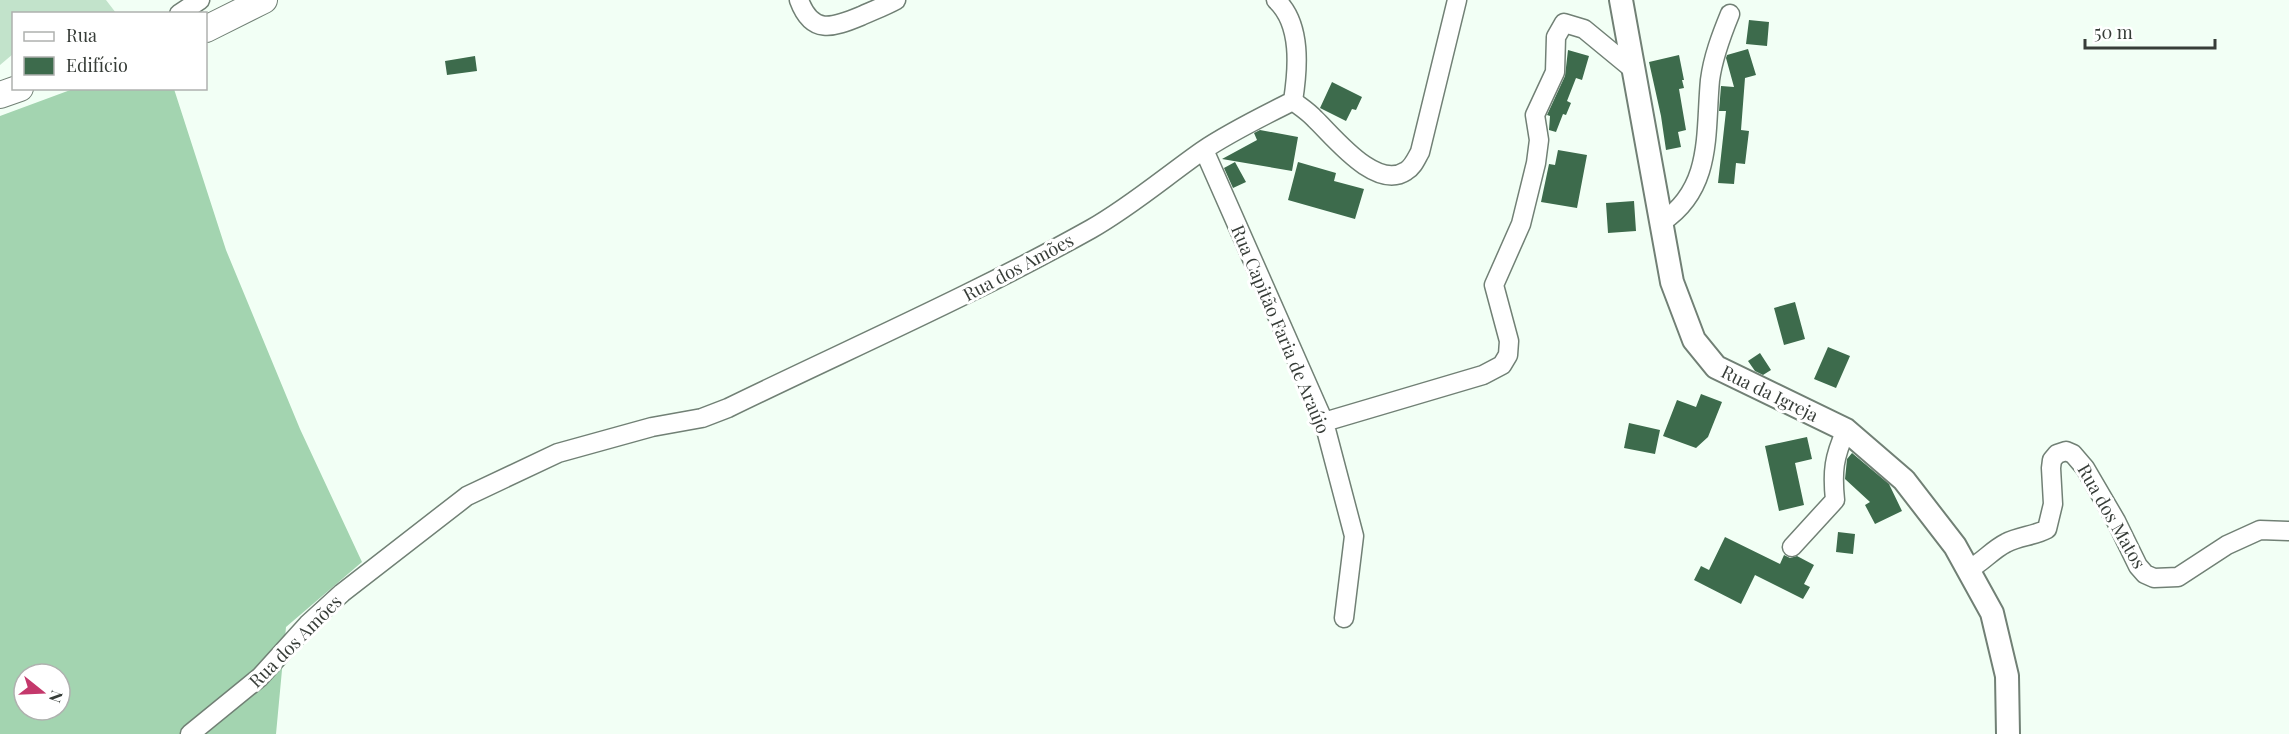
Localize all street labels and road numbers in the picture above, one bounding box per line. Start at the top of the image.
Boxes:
street label: Rua Capitão Faria de Araújo [1226,221,1336,437]
street label: Rua dos Amões [959,228,1077,306]
street label: Rua da Igreja [1718,359,1822,427]
street label: Rua dos Matos [2072,459,2152,573]
street label: Rua dos Amões [243,589,347,693]

